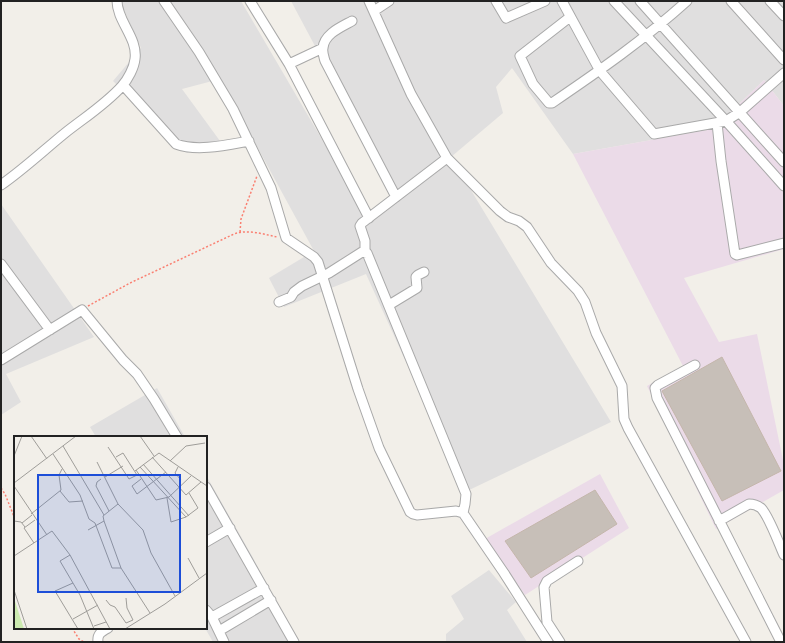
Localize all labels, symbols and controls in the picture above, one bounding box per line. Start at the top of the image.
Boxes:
inset map [14,436,207,629]

